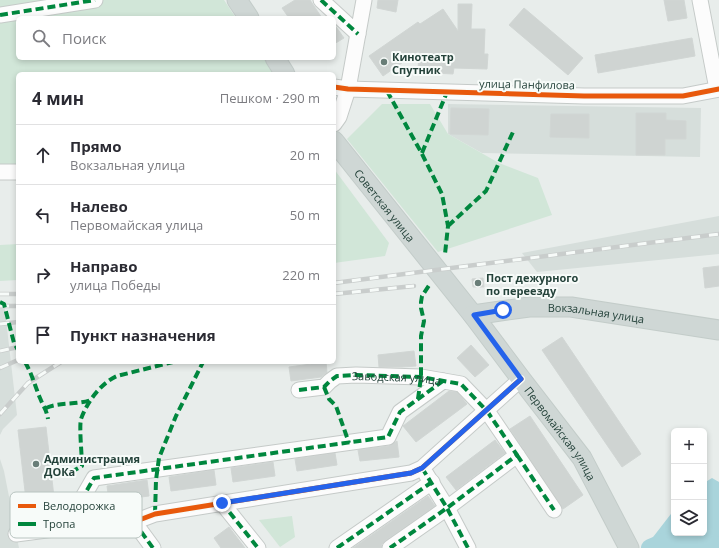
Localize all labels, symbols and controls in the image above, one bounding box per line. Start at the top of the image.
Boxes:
search box [16,16,336,60]
icon: search [30,27,52,49]
text: Поиск [62,28,106,48]
place label: Кинотеатр Спутник [392,49,454,77]
marker: Кинотеатр Спутник [379,57,389,67]
street label: улица Панфилова [479,76,575,92]
text: 4 мин [32,87,84,110]
text: Пешком · 290 m [220,89,320,107]
text: Прямо [70,136,122,156]
icon: ahead [32,144,54,166]
text: 20 m [290,146,320,164]
text: Вокзальная улица [70,156,185,174]
street label: Советская улица [352,166,419,245]
text: Налево [70,196,128,216]
icon: left [32,204,54,226]
text: 50 m [290,206,320,224]
text: Первомайская улица [70,216,203,234]
text: Направо [70,256,138,276]
icon: right [32,264,54,286]
text: 220 m [282,266,320,284]
place label: Пост дежурного по переезду [486,270,579,298]
text: улица Победы [70,276,161,294]
marker: Пост дежурного по переезду [473,278,483,288]
street label: Вокзальная улица [548,300,645,326]
route start [494,301,512,319]
icon: arrive [32,324,54,346]
text: Пункт назначения [70,325,216,345]
street label: Заводская улица [351,367,443,388]
street label: Первомайская улица [522,383,600,483]
map controls [671,428,707,536]
button: + [671,428,707,464]
place label: Администрацмя ДОКа [44,451,140,479]
marker: Администрацмя ДОКа [31,459,41,469]
button: − [671,464,707,500]
legend [10,492,142,538]
route end [213,494,231,512]
text: Велодорожка [43,498,115,513]
button: layers [671,500,707,536]
text: Тропа [43,516,75,531]

